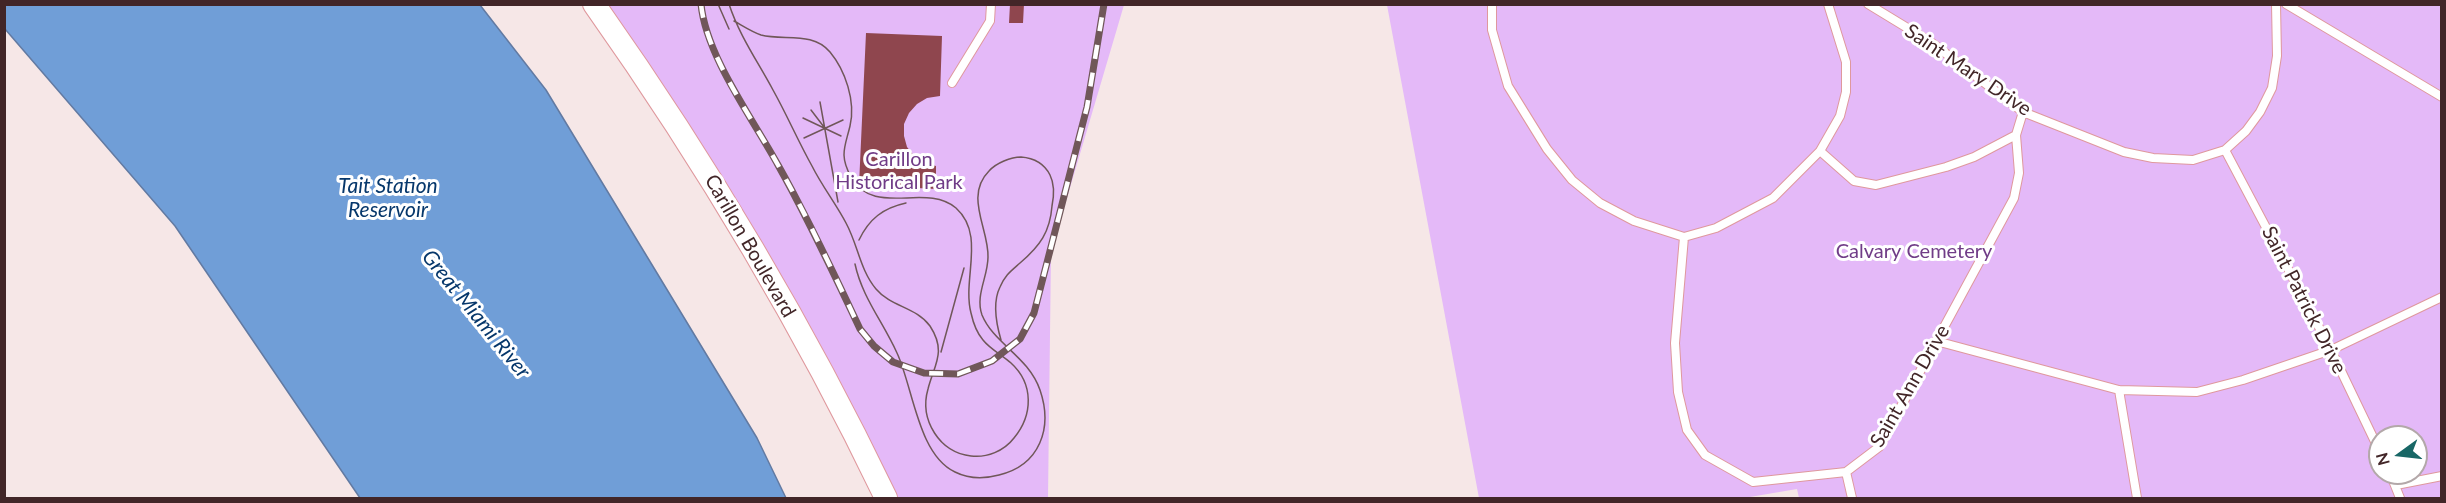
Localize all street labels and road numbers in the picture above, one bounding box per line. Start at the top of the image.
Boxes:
street label: Saint Mary Drive [1900,19,2036,121]
street label: Carillon Boulevard [699,170,801,322]
street label: Saint Patrick Drive [2257,222,2351,378]
street label: Saint Ann Drive [1865,321,1955,451]

